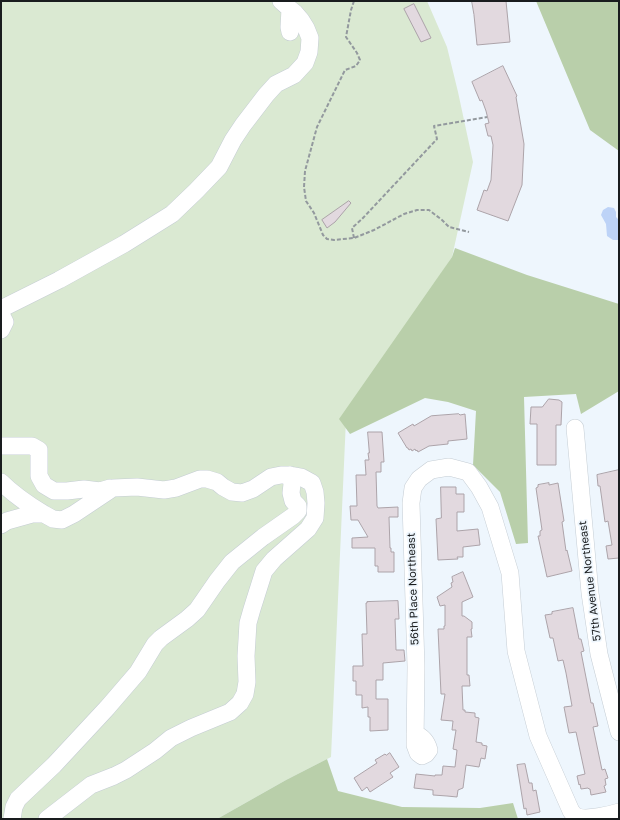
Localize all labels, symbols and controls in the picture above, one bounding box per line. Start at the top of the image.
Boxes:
street label: 57th Avenue Northeast [576,520,604,642]
street label: 56th Place Northeast [404,533,422,645]

